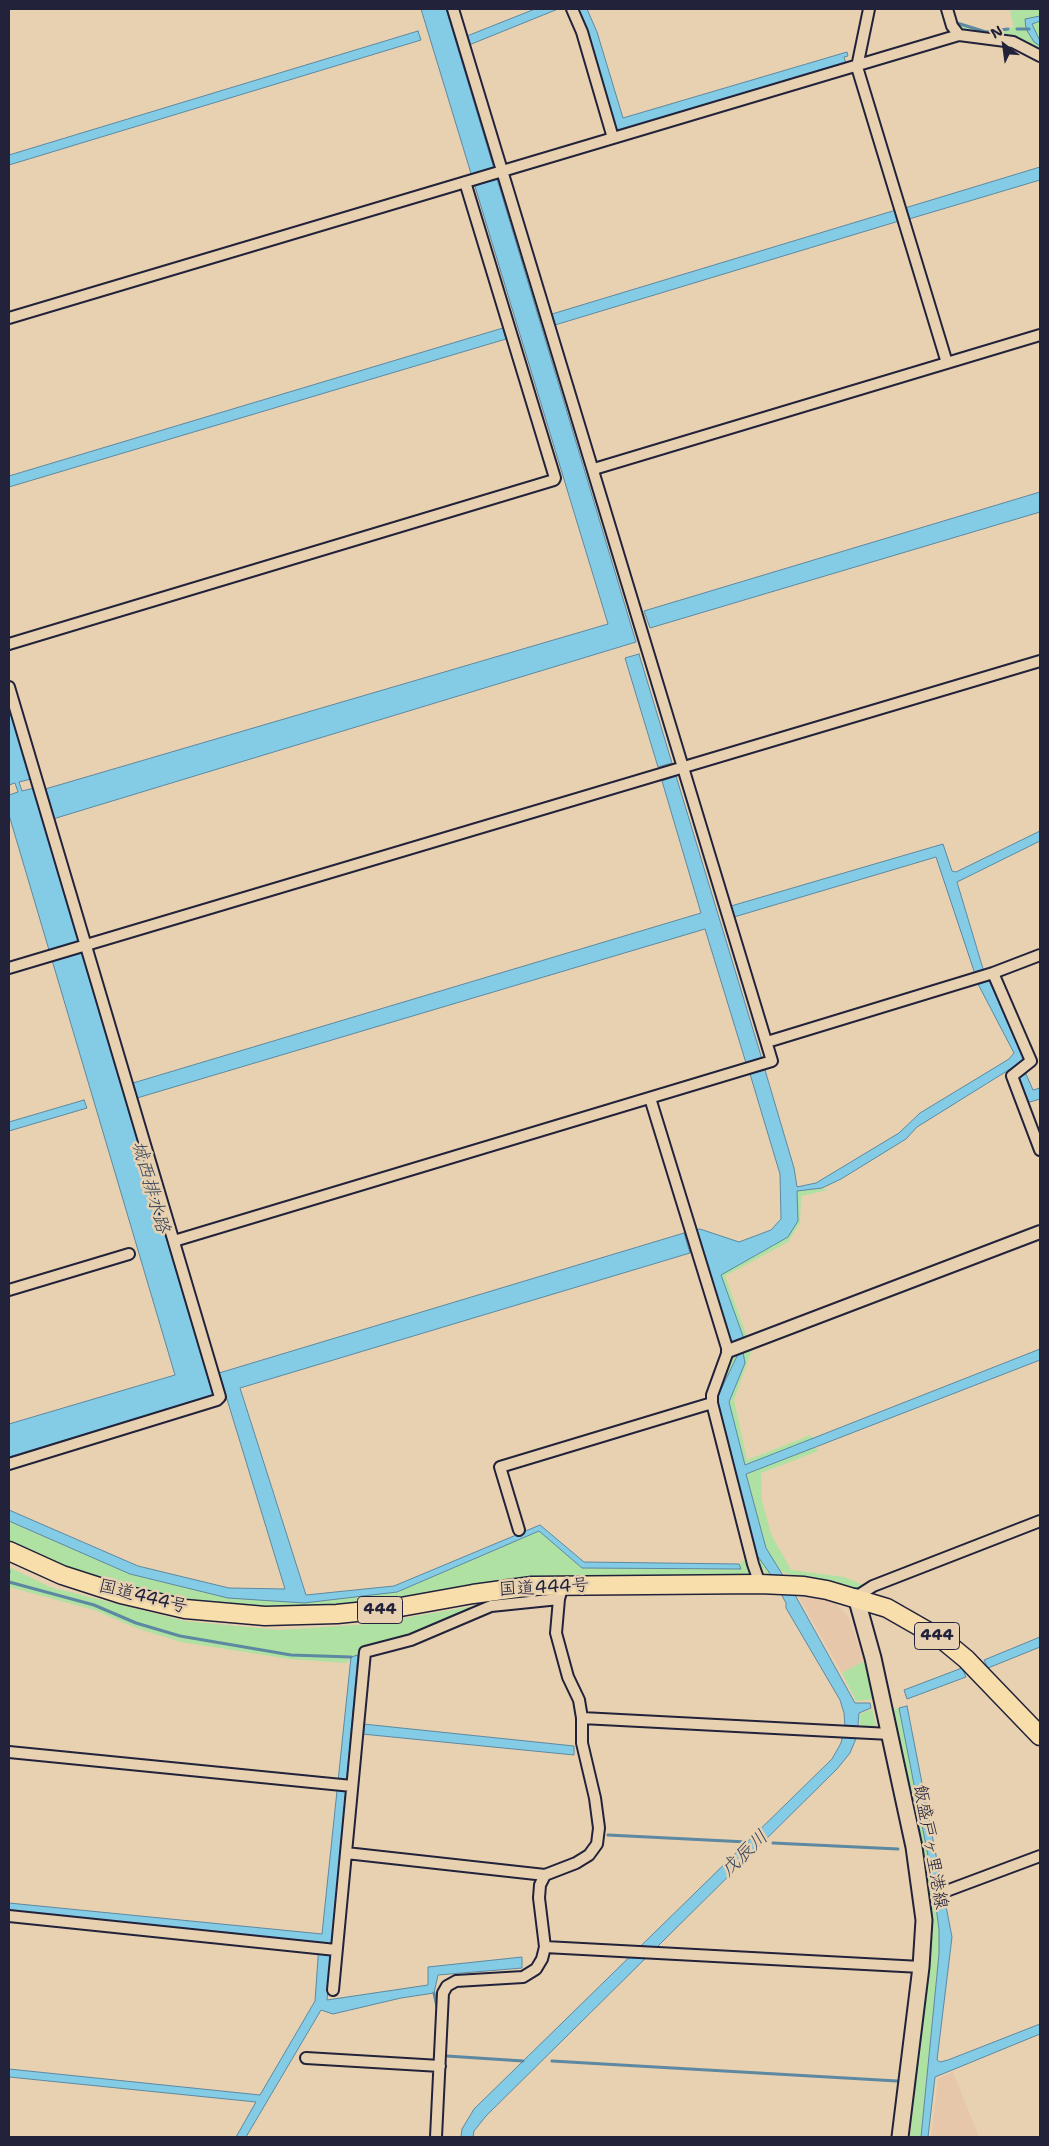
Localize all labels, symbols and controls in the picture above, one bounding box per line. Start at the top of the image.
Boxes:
north arrow [979,20,1029,70]
text: N [987,21,1006,43]
water label: 城西排水路 [126,1138,174,1236]
street label: 国道444号 [498,1575,590,1601]
street label: 国道444号 [96,1576,190,1618]
road number: 444 [358,1596,402,1624]
road number: 444 [914,1622,960,1650]
street label: 飯盛戸ヶ里港線 [908,1783,952,1911]
water label: 戊辰川 [717,1826,773,1882]

